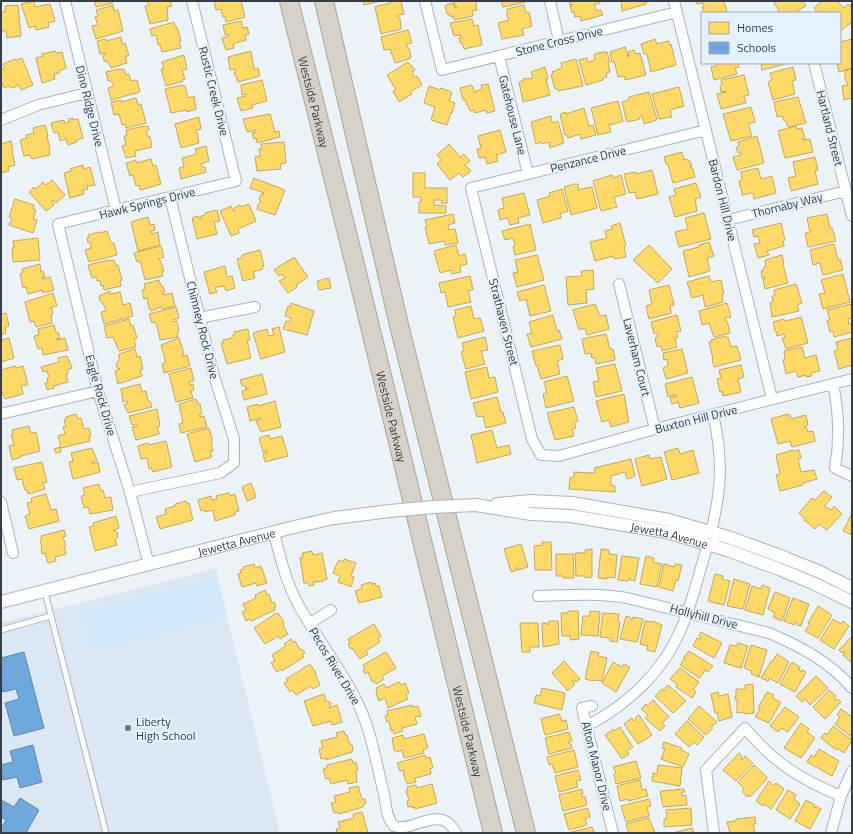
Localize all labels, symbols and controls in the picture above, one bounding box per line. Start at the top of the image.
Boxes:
legend [701,12,841,64]
text: Homes [737,18,773,37]
street label: Stone Cross Drive [514,21,604,61]
text: Schools [737,38,777,57]
street label: Rustic Creek Drive [194,44,234,138]
street label: Westside Parkway [294,54,335,150]
street label: Dino Ridge Drive [71,63,109,149]
street label: Gatehouse Lane [494,73,532,157]
street label: Hartland Street [811,88,849,169]
street label: Penzance Drive [548,140,628,178]
street label: Bardon Hill Drive [704,157,742,243]
street label: Hawk Springs Drive [97,182,197,224]
street label: Thornaby Way [750,187,825,223]
street label: Strathaven Street [484,276,524,368]
street label: Chimney Rock Drive [182,279,224,381]
street label: Laverham Court [618,316,656,399]
street label: Eagle Rock Drive [80,352,122,438]
street label: Westside Parkway [372,369,412,464]
street label: Buxton Hill Drive [653,400,739,438]
street label: Jewetta Avenue [629,517,710,553]
street label: Jewetta Avenue [196,523,277,561]
street label: Hollyhill Drive [668,598,740,634]
street label: Pecos River Drive [304,624,366,708]
street label: Westside Parkway [448,684,489,779]
place label: Liberty High School [136,712,196,745]
street label: Alton Manor Drive [577,719,617,813]
marker: Liberty High School [123,723,133,733]

